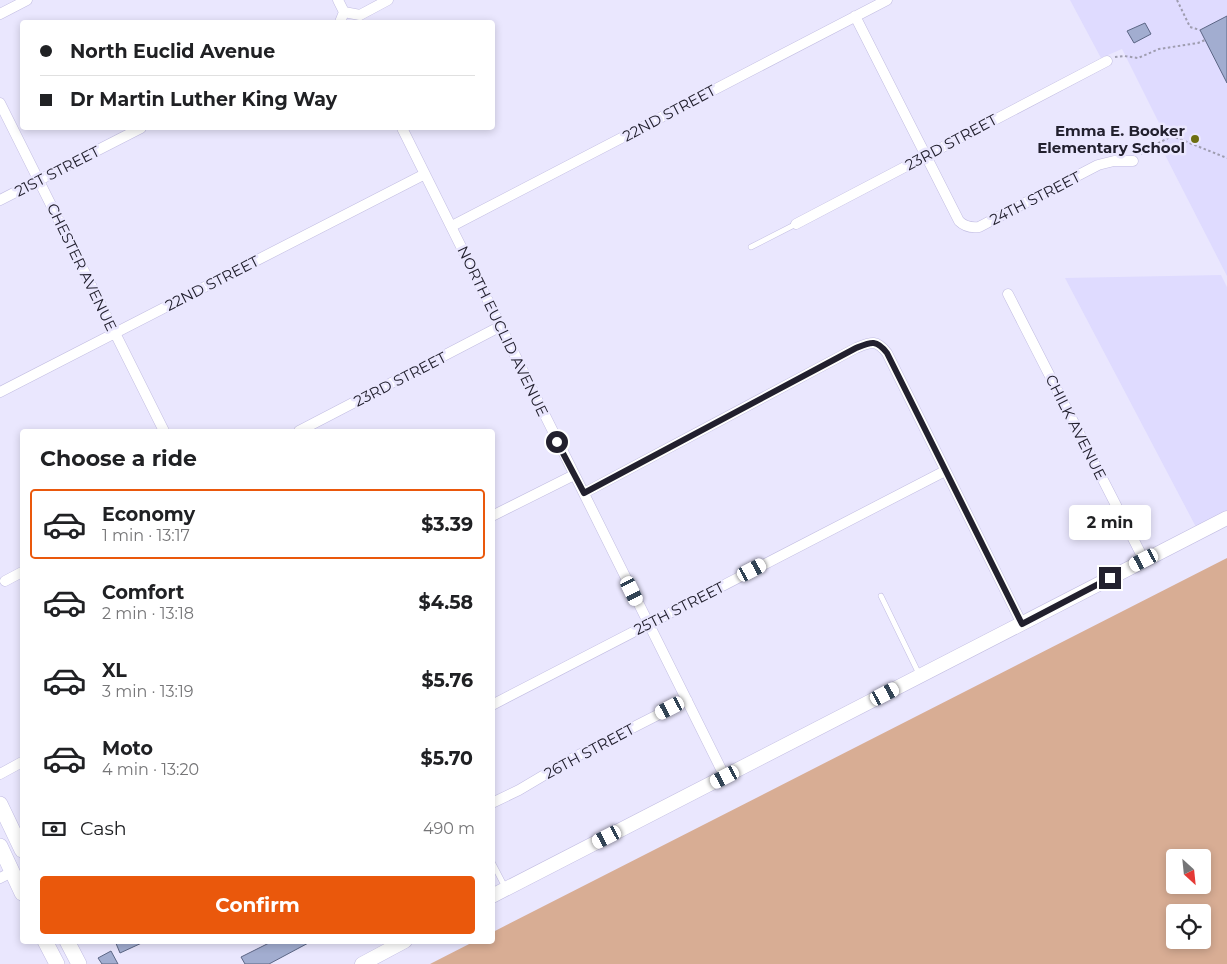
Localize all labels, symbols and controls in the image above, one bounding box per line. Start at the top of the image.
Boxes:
text: North Euclid Avenue [70,40,275,63]
street label: 22ND STREET [619,80,719,146]
text: Dr Martin Luther King Way [70,88,337,111]
street label: 23RD STREET [902,110,1001,174]
place label: Emma E. Booker Elementary School [1037,121,1186,157]
marker: Emma E. Booker Elementary School [1189,133,1201,145]
street label: 21ST STREET [11,141,103,201]
street label: 24TH STREET [986,167,1084,229]
street label: CHESTER AVENUE [43,200,121,334]
street label: NORTH EUCLID AVENUE [453,243,553,419]
street label: 22ND STREET [162,251,262,315]
street label: 23RD STREET [351,347,450,410]
street label: CHILK AVENUE [1041,371,1111,483]
route start [546,431,568,453]
text: Choose a ride [40,445,197,472]
icon: car [42,502,87,547]
text: Economy [102,503,195,526]
callout: 2 min [1069,506,1151,540]
text: $3.39 [421,513,473,536]
text: 2 min [1087,513,1133,532]
text: 1 min · 13:17 [102,526,190,545]
car [1127,547,1160,573]
car [735,556,768,584]
route end [1099,567,1121,589]
car [618,574,645,608]
street label: 25TH STREET [631,577,728,639]
icon: car [42,580,87,625]
text: Comfort [102,581,184,604]
text: $4.58 [418,591,473,614]
text: 2 min · 13:18 [102,604,194,623]
icon: car [42,658,87,703]
text: XL [102,659,127,682]
text: $5.76 [421,669,473,692]
car [868,680,901,708]
text: 3 min · 13:19 [102,682,193,701]
car [653,695,686,721]
street label: 26TH STREET [541,719,638,783]
icon: car [42,736,87,781]
text: Moto [102,737,153,760]
text: $5.70 [421,747,473,770]
text: 4 min · 13:20 [102,760,199,779]
car [708,764,741,790]
icon: cash [40,815,68,843]
text: Cash [80,817,127,840]
text: 490 m [423,819,475,838]
car [590,824,623,850]
north arrow [1166,849,1211,894]
map controls [1166,849,1211,949]
button: Confirm [40,876,475,934]
button: locate [1166,904,1211,949]

